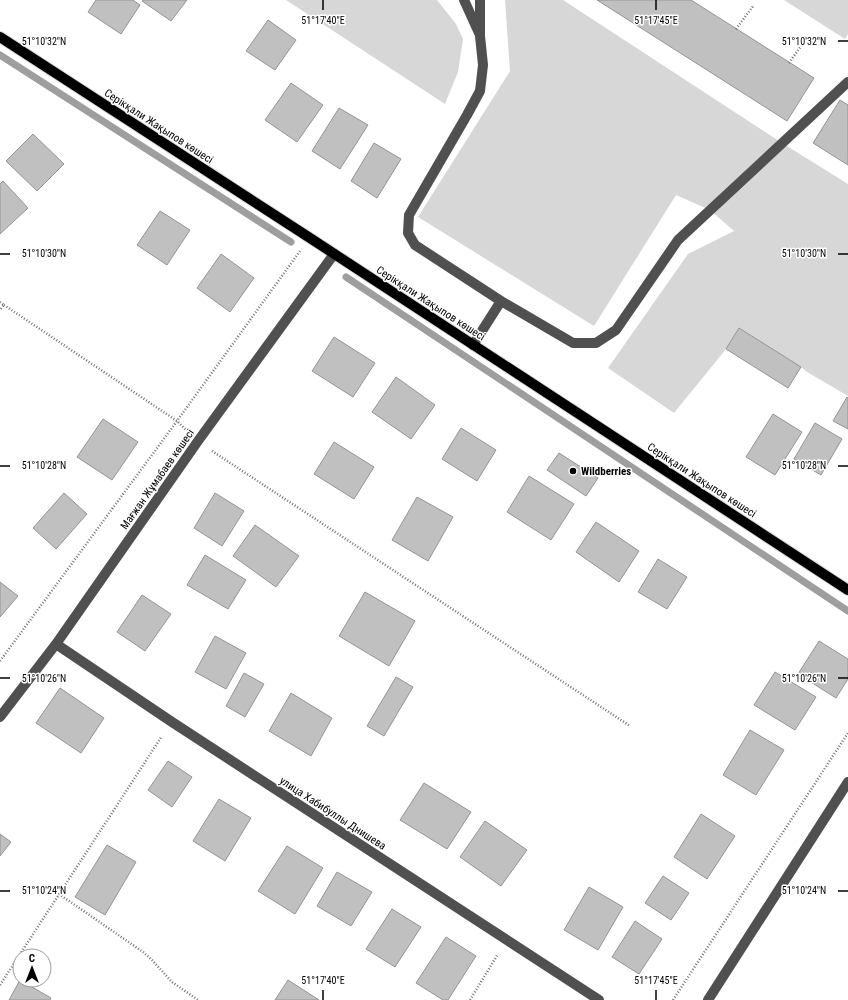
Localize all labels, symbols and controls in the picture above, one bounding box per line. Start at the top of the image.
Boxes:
text: 51°17'40"E [301,15,345,26]
text: 51°17'45"E [634,15,678,26]
text: 51°10'32"N [22,36,66,47]
text: 51°10'32"N [782,36,826,47]
street label: Серікқали Жақыпов көшесі [102,86,216,166]
text: 51°10'30"N [22,248,66,259]
text: 51°10'30"N [782,248,826,259]
street label: Серікқали Жақыпов көшесі [374,263,488,343]
street label: Мағжан Жұмабаев көшесі [118,427,197,532]
street label: Серікқали Жақыпов көшесі [645,440,759,520]
text: 51°10'28"N [22,460,66,471]
text: 51°10'28"N [782,460,826,471]
place label: Wildberries [581,465,631,478]
marker: Wildberries [568,466,578,476]
text: 51°10'26"N [22,673,66,684]
text: 51°10'26"N [782,673,826,684]
street label: улица Хабибуллы Днишева [277,774,388,853]
text: 51°10'24"N [22,885,66,896]
text: 51°10'24"N [782,885,826,896]
north arrow [12,948,52,988]
text: С [29,952,35,965]
text: 51°17'40"E [301,975,345,986]
text: 51°17'45"E [634,975,678,986]

